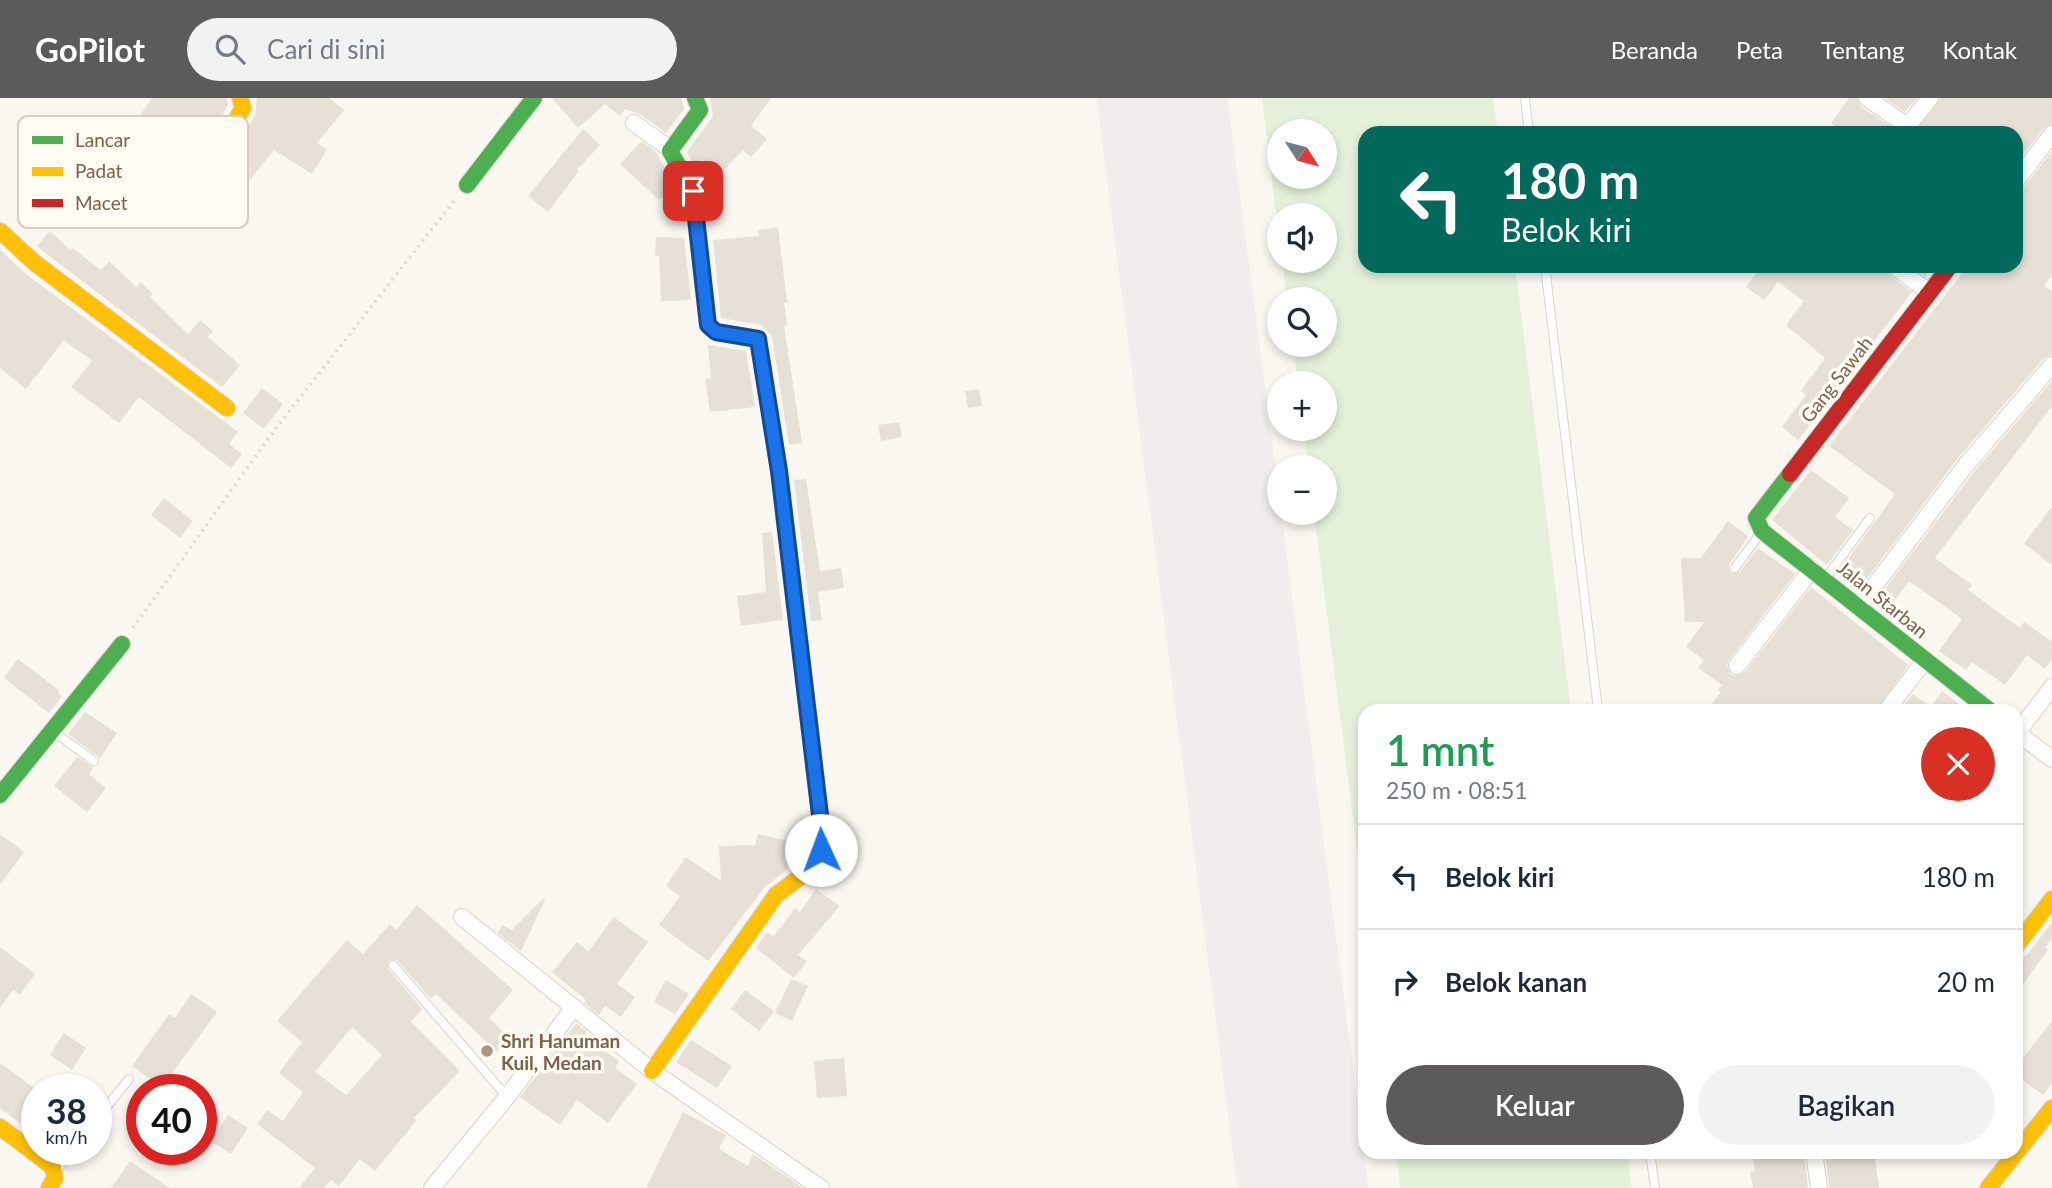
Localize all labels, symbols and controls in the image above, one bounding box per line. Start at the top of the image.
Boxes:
search box [187,18,677,81]
text: GoPilot [35,29,145,69]
icon: search [211,30,249,68]
text: Cari di sini [267,33,385,65]
text: Beranda [1611,35,1698,64]
text: Peta [1736,35,1783,64]
text: Tentang [1821,35,1904,64]
text: Kontak [1942,35,2017,64]
legend [18,116,248,228]
north arrow [1267,119,1337,189]
map controls [1267,119,1337,525]
text: Lancar [75,128,130,151]
text: 180 m [1501,151,1639,209]
icon: left [1386,154,1477,245]
text: Padat [75,159,123,182]
pin [663,161,723,221]
icon: arrive [674,172,712,210]
text: Macet [75,191,128,214]
button: sound [1267,203,1337,273]
text: Belok kiri [1501,210,1632,249]
button: search [1267,287,1337,357]
street label: Gang Sawah [1795,331,1877,427]
button: + [1267,371,1337,441]
button: − [1267,455,1337,525]
street label: Jalan Starban [1833,555,1933,643]
text: 1 mnt [1386,725,1494,775]
button: close [1921,727,1995,801]
text: 250 m · 08:51 [1386,776,1528,804]
position arrow [784,813,858,887]
icon: left [1386,858,1424,896]
text: Belok kiri [1445,861,1554,893]
text: 180 m [1922,861,1995,893]
icon: right [1386,963,1424,1001]
text: Belok kanan [1445,966,1587,998]
text: 20 m [1937,966,1995,998]
place label: Shri Hanuman Kuil, Medan [501,1029,620,1074]
marker: Shri Hanuman Kuil, Medan [479,1043,495,1059]
button: Keluar [1386,1065,1684,1145]
button: Bagikan [1698,1065,1995,1145]
speed limit sign: 40 [126,1074,217,1165]
text: 38 [46,1089,87,1131]
text: km/h [45,1126,88,1148]

